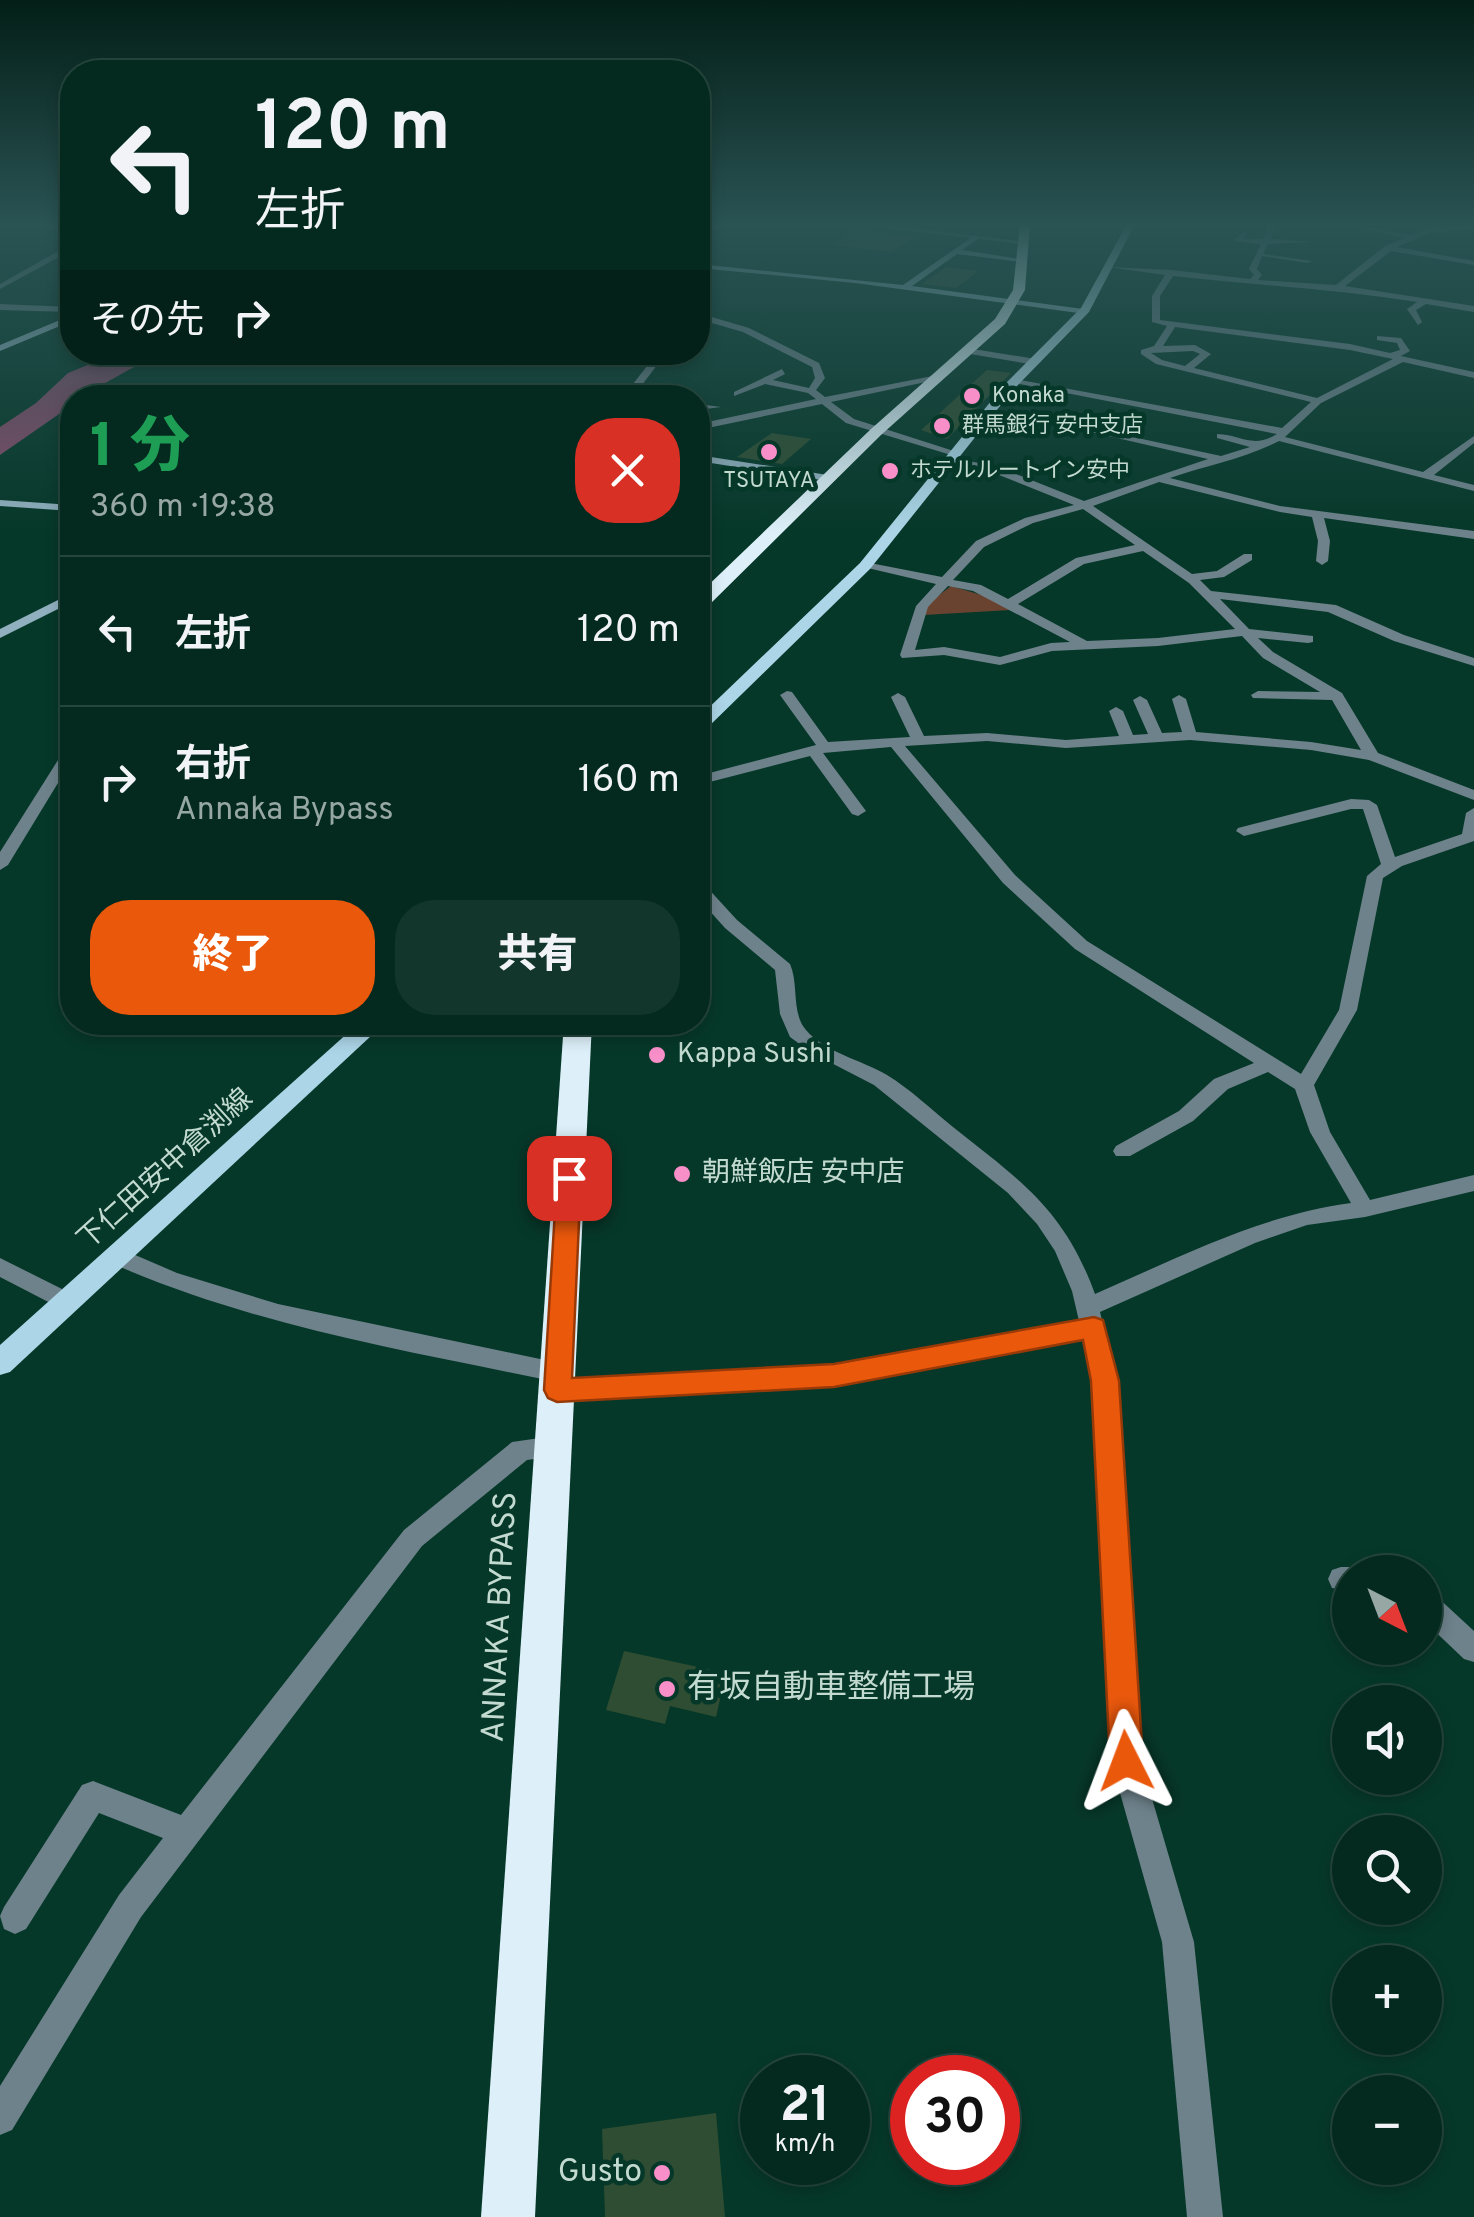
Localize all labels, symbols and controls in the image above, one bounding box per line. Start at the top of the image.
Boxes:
text: 120 m [255,86,451,175]
icon: left [90,100,220,230]
text: 左折 [255,185,345,242]
icon: right [224,290,279,345]
text: その先 [90,298,204,347]
place label: Konaka [992,383,1065,410]
marker: Konaka [961,385,983,407]
text: 1 分 [90,412,190,488]
place label: 群馬銀行 安中支店 [962,413,1143,440]
marker: 群馬銀行 安中支店 [931,415,953,437]
button: close [575,418,680,523]
marker: TSUTAYA [758,441,780,463]
place label: ホテルルートイン安中 [910,458,1130,485]
marker: ホテルルートイン安中 [879,460,901,482]
place label: TSUTAYA [723,468,815,495]
text: 360 m · 19:38 [90,488,276,528]
icon: left [90,604,145,659]
text: 120 m [577,607,680,656]
text: 左折 [175,612,251,661]
text: 右折 [175,742,251,791]
icon: right [90,754,145,809]
text: 160 m [578,757,680,806]
text: Annaka Bypass [175,791,393,831]
button: 終了 [90,900,375,1015]
button: 共有 [395,900,680,1015]
place label: Kappa Sushi [677,1037,832,1073]
marker: Kappa Sushi [646,1044,668,1066]
street label: 下仁田安中倉渕線 [71,1082,261,1258]
pin [527,1136,612,1221]
icon: arrive [542,1151,597,1206]
place label: 朝鮮飯店 安中店 [702,1156,905,1192]
marker: 朝鮮飯店 安中店 [671,1163,693,1185]
street label: ANNAKA BYPASS [474,1491,528,1743]
north arrow [1332,1555,1442,1665]
map controls [1332,1555,1442,2185]
place label: 有坂自動車整備工場 [687,1669,975,1709]
marker: 有坂自動車整備工場 [656,1678,678,1700]
button: sound [1332,1685,1442,1795]
position arrow [1074,1709,1178,1813]
button: search [1332,1815,1442,1925]
button: + [1332,1945,1442,2055]
speed limit sign: 30 [890,2055,1020,2185]
button: − [1332,2075,1442,2185]
text: 21 [780,2076,830,2139]
text: km/h [775,2129,835,2161]
place label: Gusto [558,2153,642,2193]
marker: Gusto [651,2162,673,2184]

